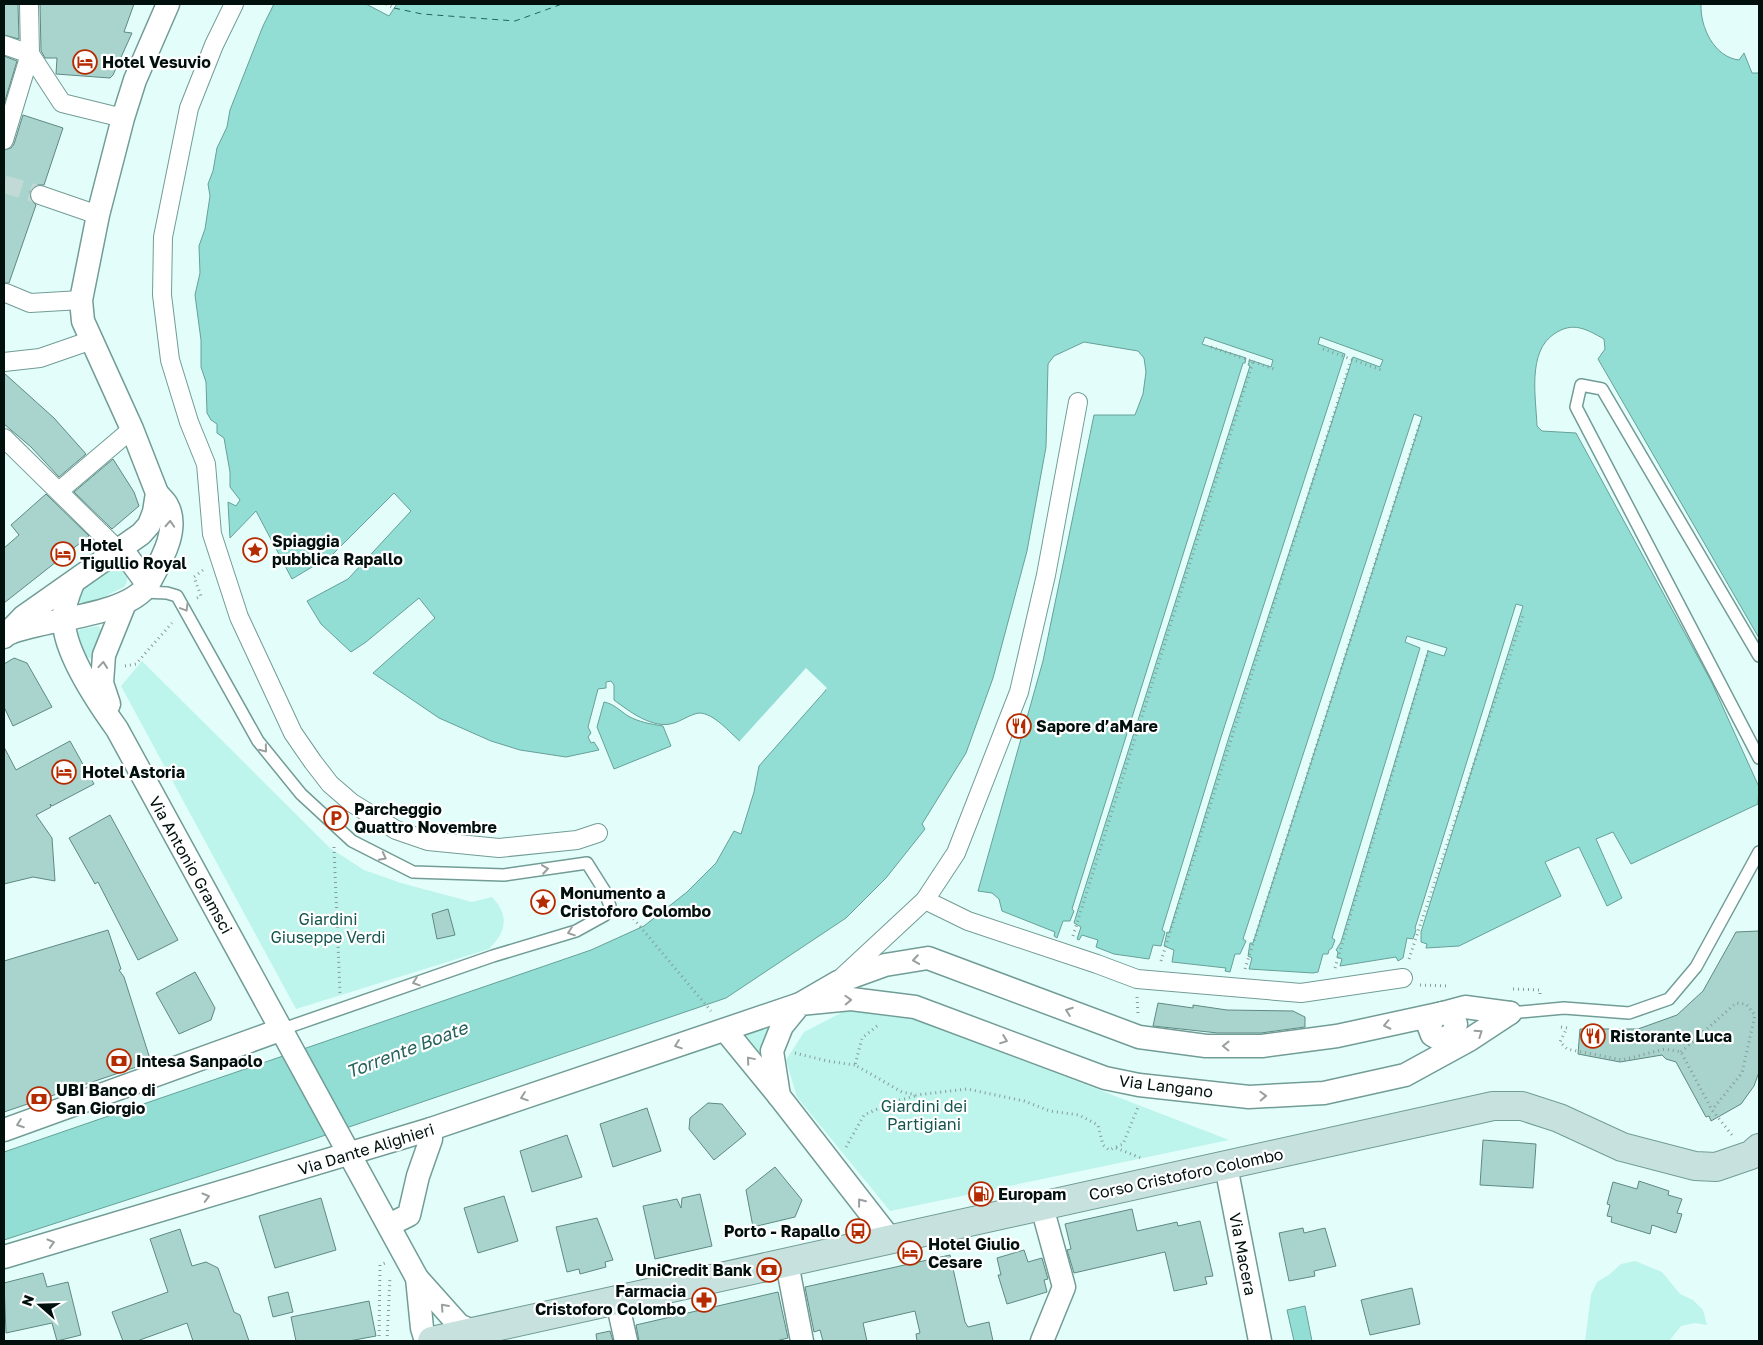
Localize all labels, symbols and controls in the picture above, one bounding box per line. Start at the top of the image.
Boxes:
hotel icon: Hotel Vesuvio [72,49,98,75]
place label: Hotel Vesuvio [102,52,211,72]
one-way arrow [164,520,175,528]
place label: Spiaggia pubblica Rapallo [272,531,403,569]
place label: Hotel Tigullio Royal [80,535,187,573]
place icon: Spiaggia pubblica Rapallo [242,537,268,563]
hotel icon: Hotel Tigullio Royal [50,541,76,567]
one-way arrow [178,602,188,611]
one-way arrow [97,661,108,669]
restaurant icon: Sapore d’aMare [1006,713,1032,739]
place label: Sapore d’aMare [1036,716,1158,736]
one-way arrow [258,743,266,752]
hotel icon: Hotel Astoria [51,759,77,785]
place label: Hotel Astoria [82,762,185,782]
street label: Via Antonio Gramsci [145,793,237,937]
place label: Parcheggio Quattro Novembre [354,799,497,837]
parking icon: Parcheggio Quattro Novembre [323,805,349,831]
one-way arrow [378,851,387,861]
one-way arrow [542,864,550,875]
place label: Monumento a Cristoforo Colombo [560,883,711,921]
place icon: Monumento a Cristoforo Colombo [530,889,556,915]
park label: Giardini Giuseppe Verdi [270,909,386,947]
one-way arrow [567,927,576,937]
one-way arrow [912,954,920,965]
one-way arrow [412,976,421,986]
one-way arrow [845,994,853,1005]
one-way arrow [1066,1007,1074,1017]
water label: Torrente Boate [343,1015,472,1082]
one-way arrow [1383,1020,1392,1030]
restaurant icon: Ristorante Luca [1580,1023,1606,1049]
place label: Ristorante Luca [1610,1026,1732,1046]
one-way arrow [1474,1030,1483,1039]
one-way arrow [999,1034,1008,1044]
one-way arrow [675,1040,683,1050]
one-way arrow [1222,1041,1230,1051]
bank icon: Intesa Sanpaolo [106,1048,132,1074]
place label: Intesa Sanpaolo [136,1051,263,1071]
one-way arrow [747,1057,756,1066]
street label: Via Langano [1118,1070,1214,1102]
place label: UBI Banco di San Giorgio [56,1080,156,1118]
bank icon: UBI Banco di San Giorgio [26,1086,52,1112]
one-way arrow [1260,1091,1268,1101]
one-way arrow [521,1092,529,1102]
park label: Giardini dei Partigiani [881,1096,967,1134]
one-way arrow [17,1118,25,1128]
street label: Via Dante Alighieri [296,1119,436,1179]
street label: Corso Cristoforo Colombo [1087,1144,1285,1204]
fuel station icon: Europam [968,1181,994,1207]
place label: Europam [998,1184,1066,1204]
one-way arrow [202,1192,210,1202]
one-way arrow [859,1199,867,1208]
street label: Via Macera [1225,1211,1261,1297]
bus stop icon: Porto - Rapallo [845,1218,871,1244]
place label: Porto - Rapallo [724,1221,840,1241]
place label: Hotel Giulio Cesare [928,1234,1020,1272]
one-way arrow [46,1238,54,1248]
hotel icon: Hotel Giulio Cesare [897,1240,923,1266]
bank icon: UniCredit Bank [756,1257,782,1283]
place label: UniCredit Bank [635,1260,753,1280]
north arrow [15,1280,65,1330]
place label: Farmacia Cristoforo Colombo [535,1281,686,1319]
pharmacy icon: Farmacia Cristoforo Colombo [691,1287,717,1313]
text: N [18,1292,37,1308]
one-way arrow [441,1304,450,1313]

